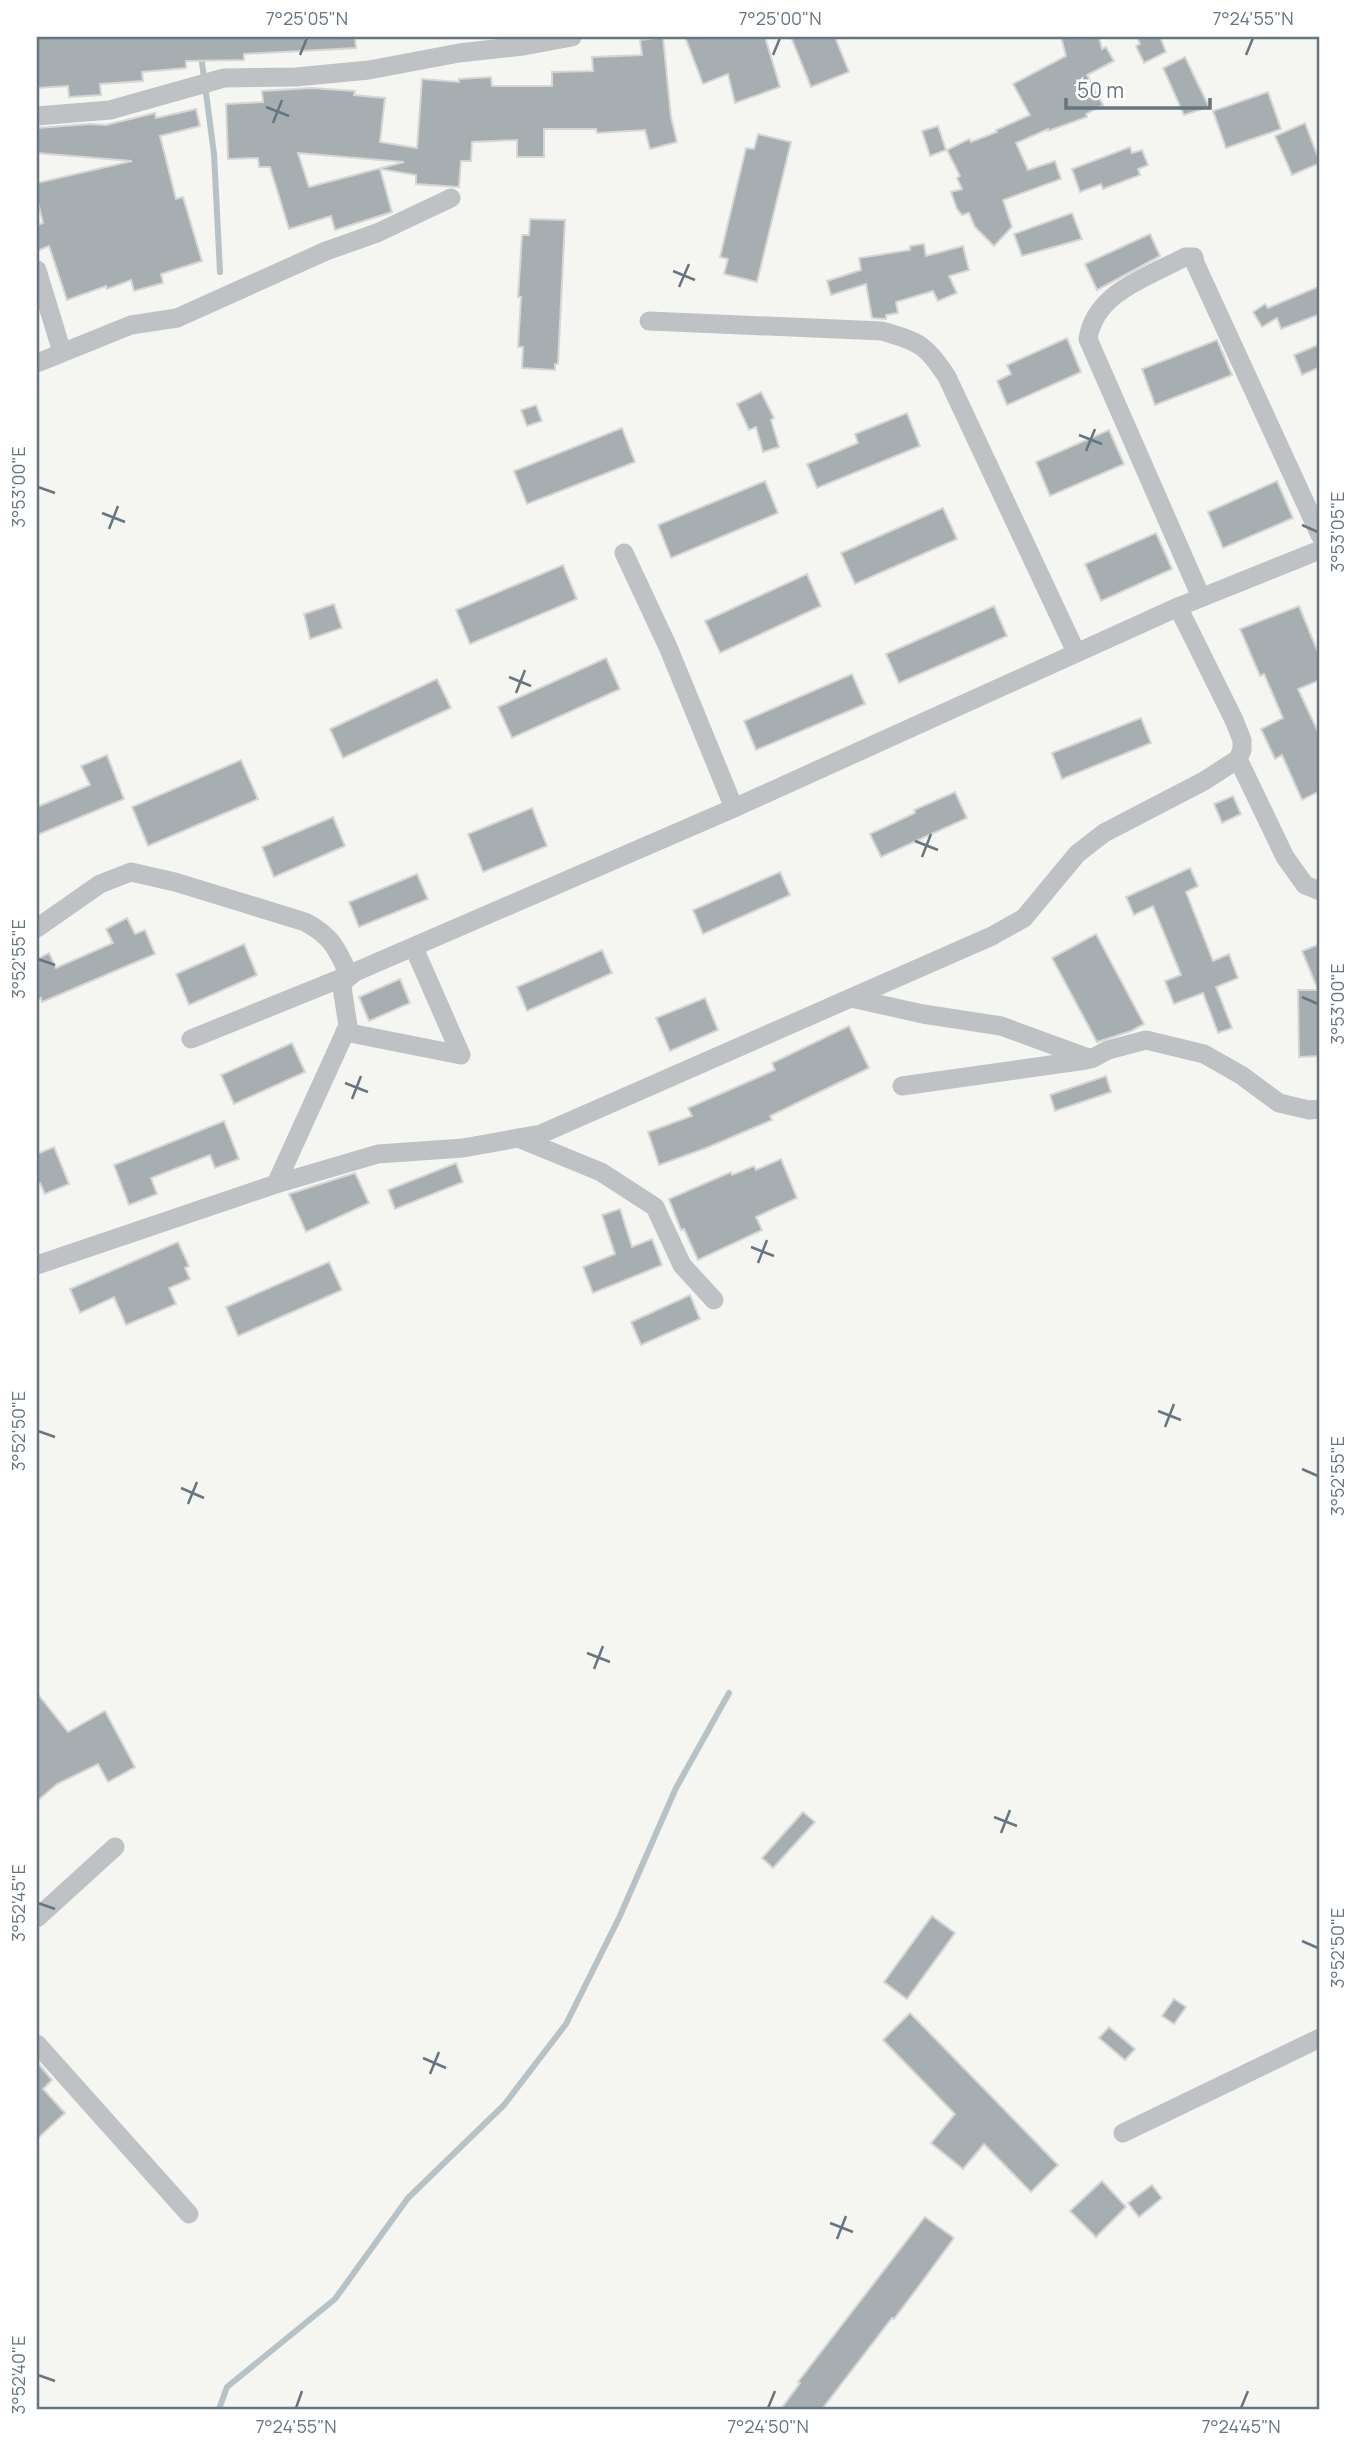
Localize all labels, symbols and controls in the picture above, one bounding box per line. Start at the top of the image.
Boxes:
text: 7°25'05"N [266,6,348,30]
text: 7°25'00"N [739,6,821,30]
text: 7°24'55"N [1212,6,1294,30]
scale bar [1066,66,1210,110]
text: 50 m [1077,76,1124,104]
text: 3°53'00"E [6,446,30,528]
text: 3°53'05"E [1325,492,1349,572]
text: 3°52'55"E [6,919,30,999]
text: 3°53'00"E [1325,963,1349,1045]
text: 3°52'50"E [6,1391,30,1471]
text: 3°52'55"E [1325,1436,1349,1516]
text: 3°52'45"E [6,1864,30,1942]
text: 3°52'50"E [1325,1908,1349,1988]
text: 3°52'40"E [6,2336,30,2414]
text: 7°24'55"N [255,2414,337,2438]
text: 7°24'50"N [727,2414,809,2438]
text: 7°24'45"N [1201,2414,1281,2438]

